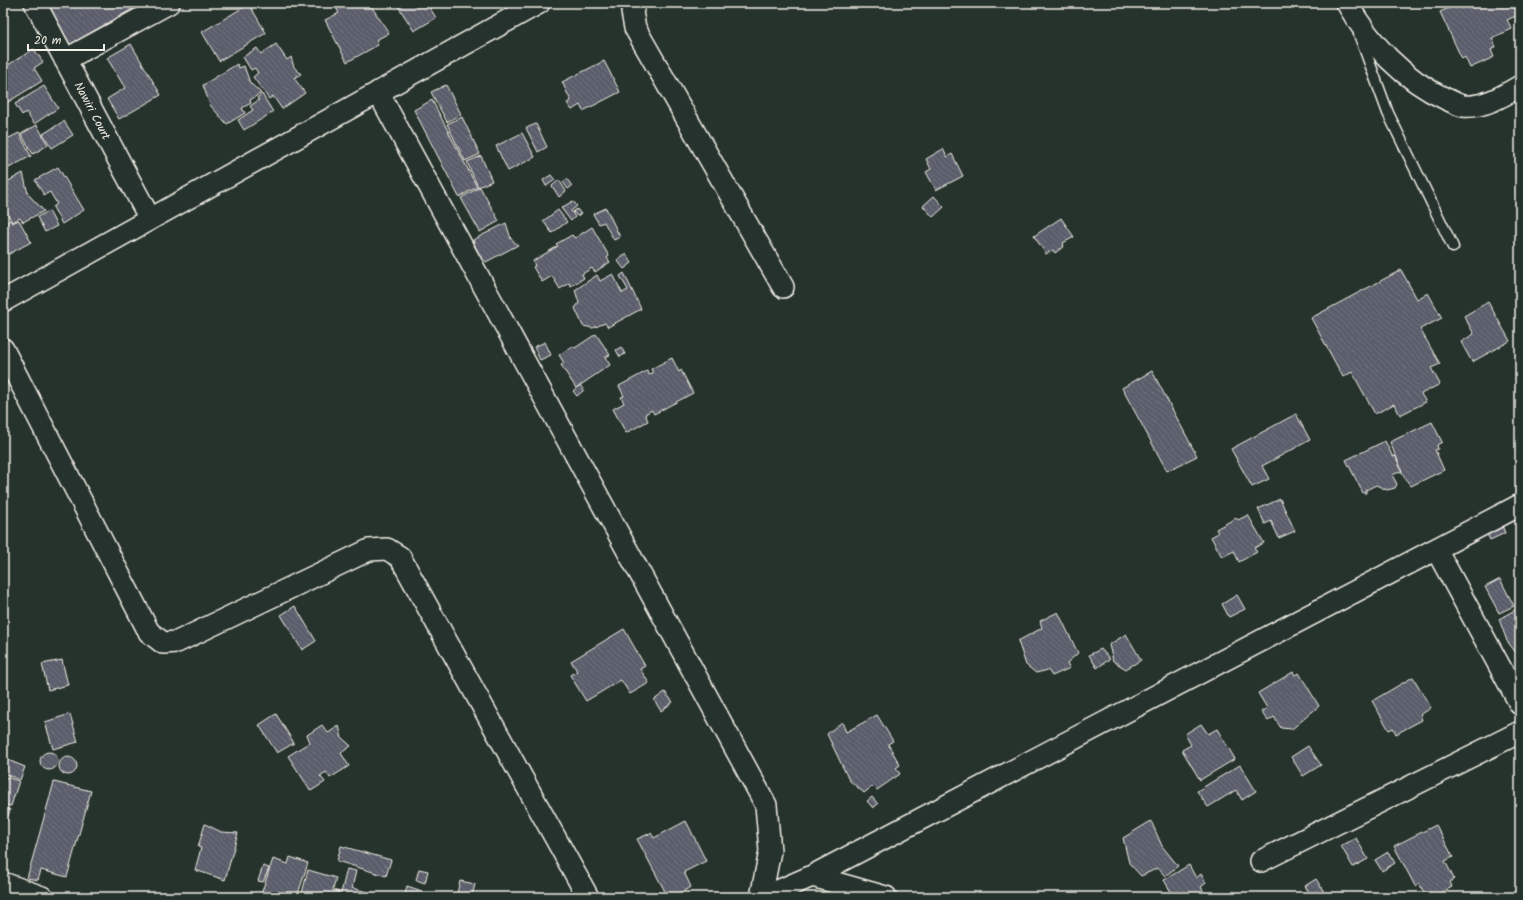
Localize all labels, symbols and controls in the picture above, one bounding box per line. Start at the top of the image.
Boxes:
scale bar [28,26,104,52]
text: 20 m [34,31,62,50]
street label: Nawiri Court [69,79,115,144]

